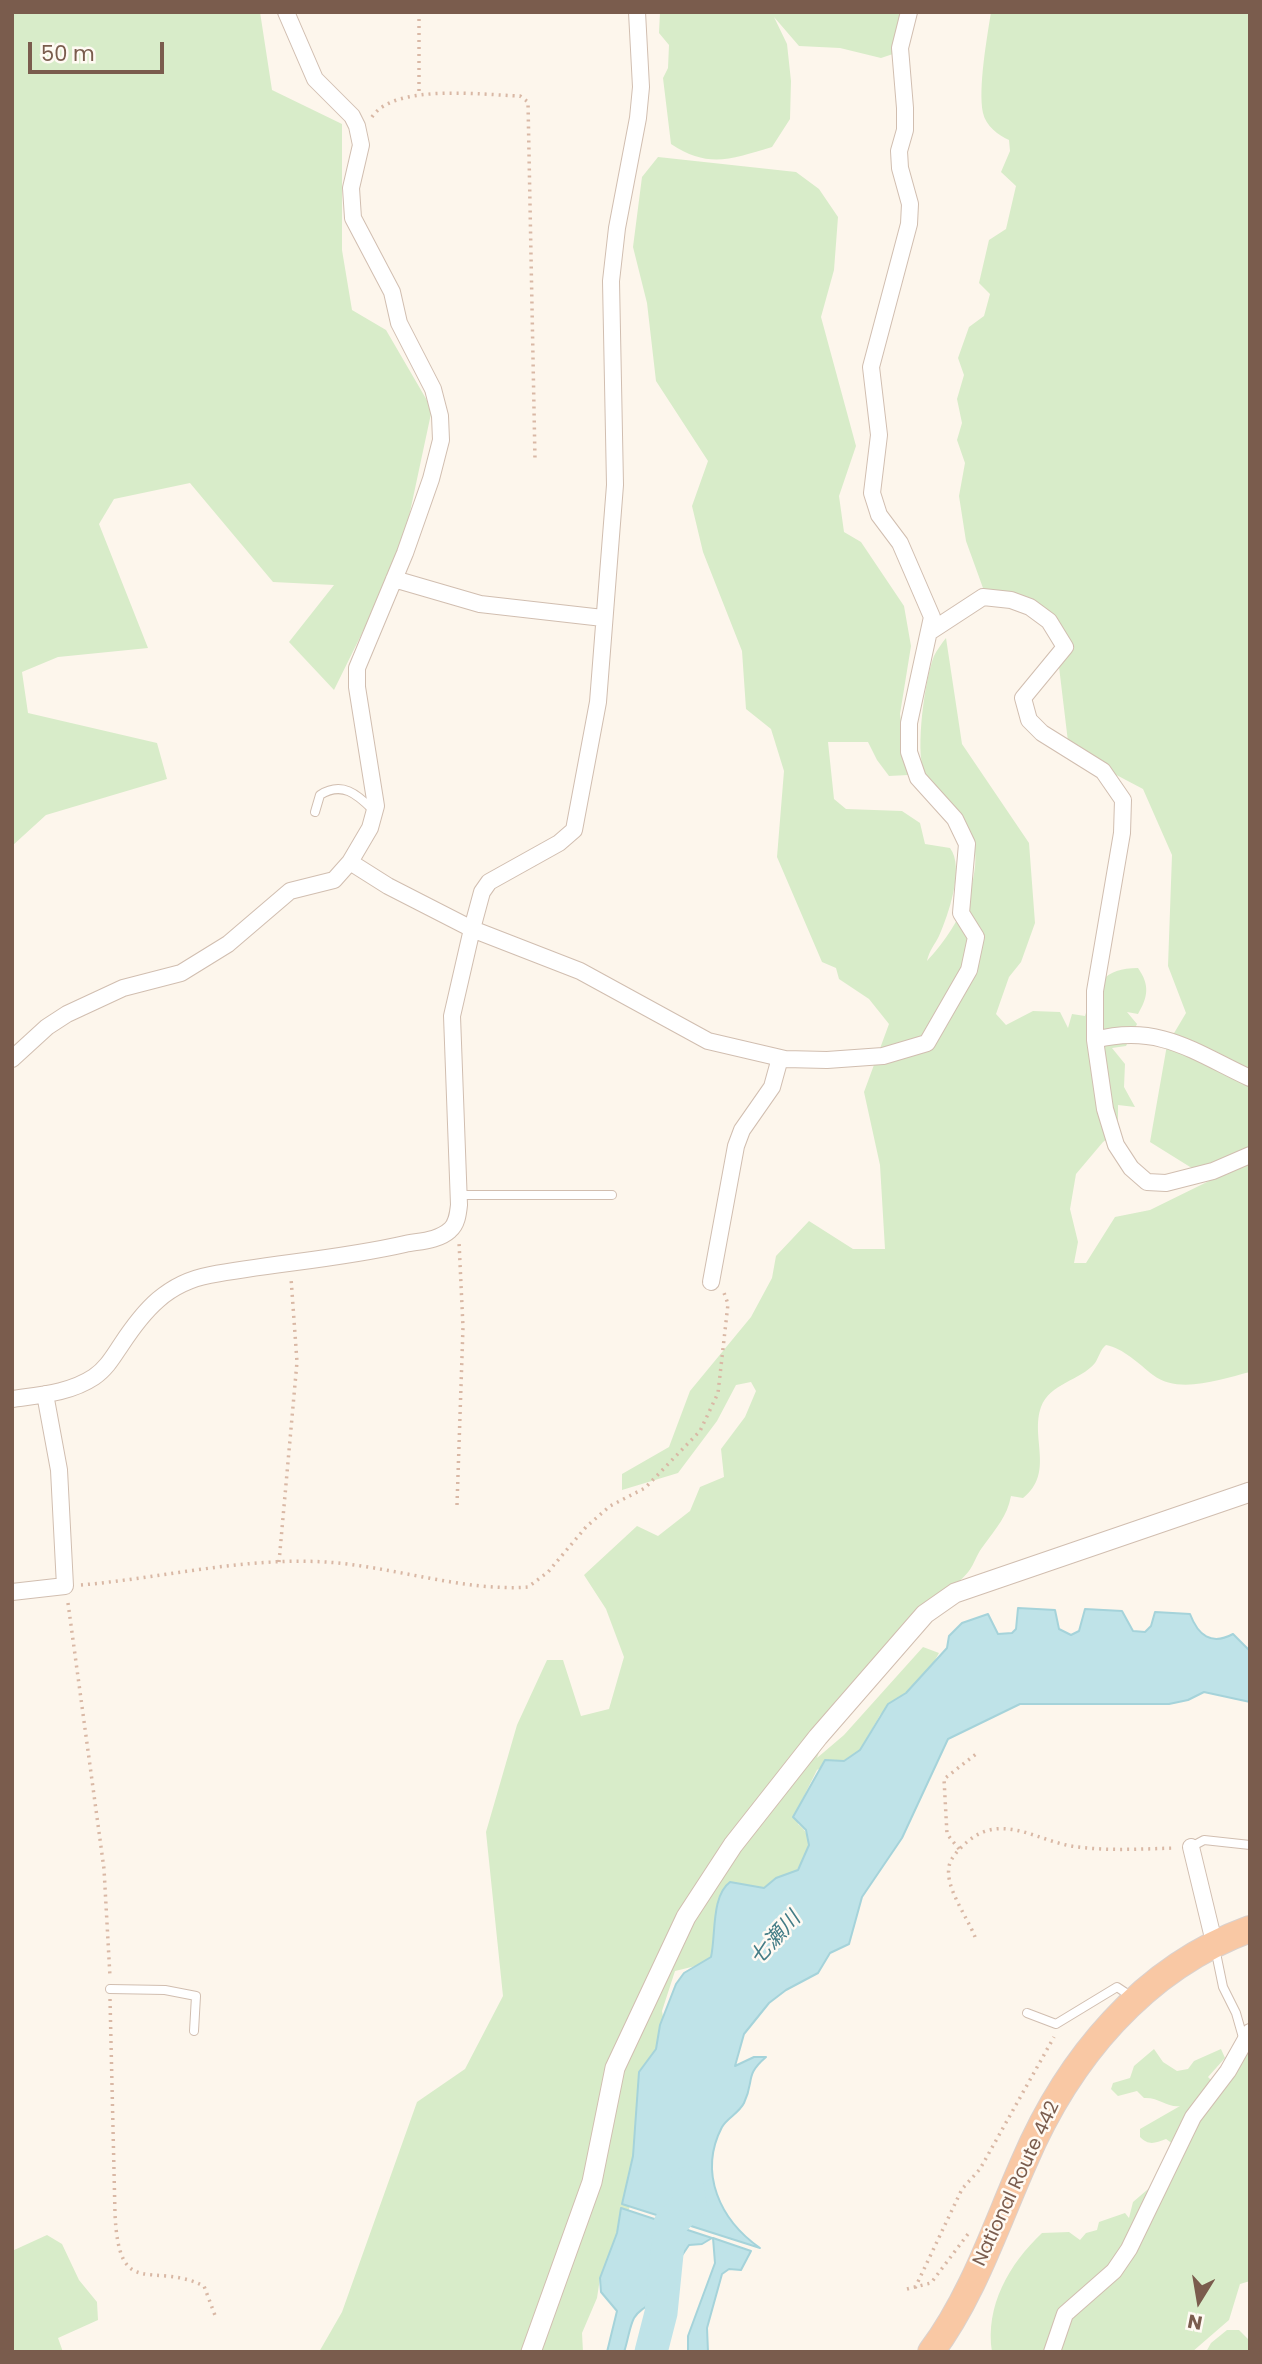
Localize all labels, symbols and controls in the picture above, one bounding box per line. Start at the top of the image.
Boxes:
scale bar [32,28,168,72]
text: 50 m [41,39,95,68]
water label: 七瀬川 [746,1907,806,1971]
street label: National Route 442 [969,2098,1065,2270]
north arrow [1164,2266,1234,2336]
text: N [1185,2307,1204,2337]

